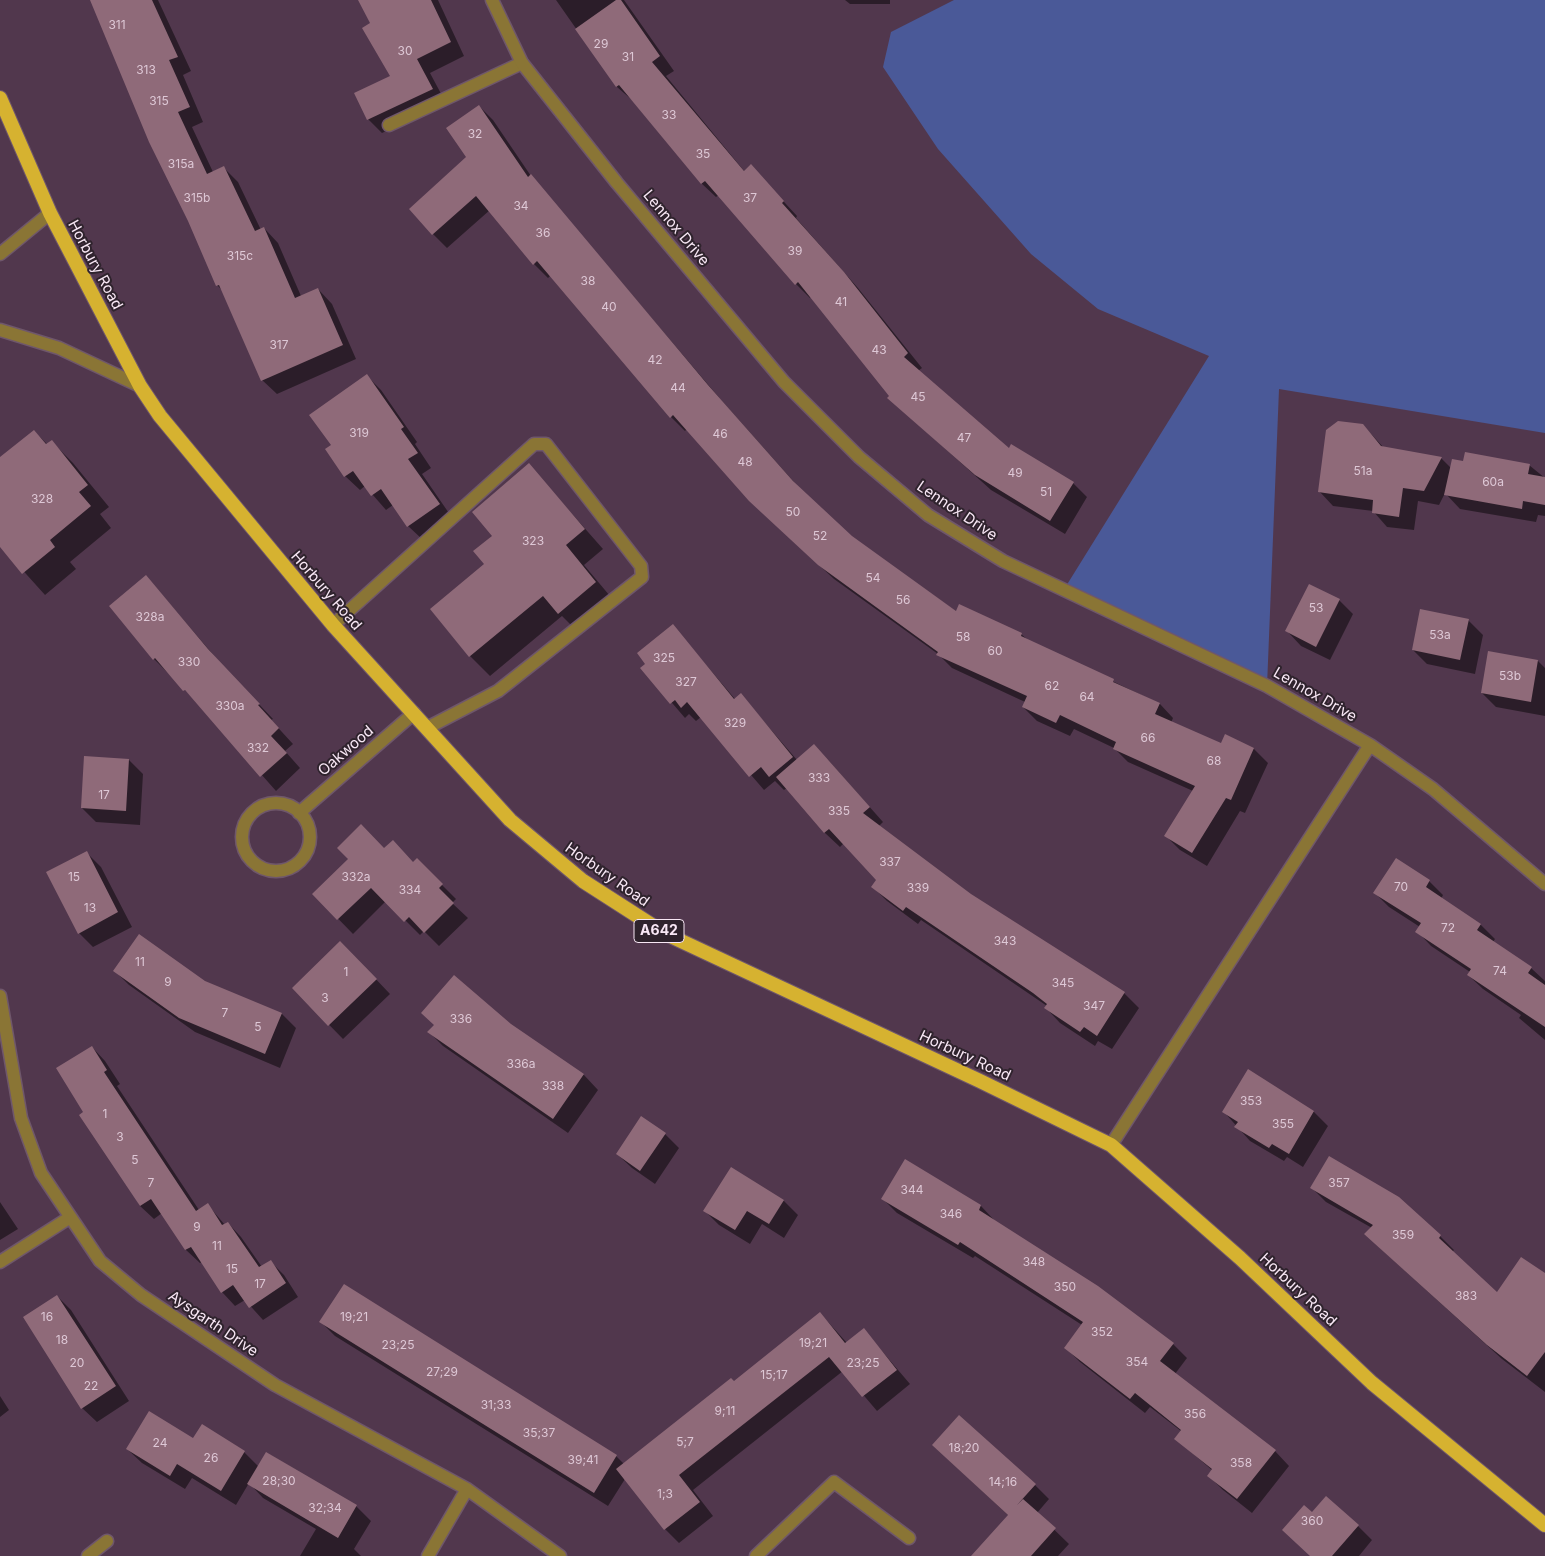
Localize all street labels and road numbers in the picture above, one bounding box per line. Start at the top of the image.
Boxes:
street label: Lennox Drive [639,187,713,269]
street label: Horbury Road [64,217,126,313]
street label: Lennox Drive [913,477,1001,545]
street label: Horbury Road [287,548,365,634]
street label: Lennox Drive [1270,664,1360,726]
street label: Oakwood [315,722,377,780]
street label: Horbury Road [561,839,653,911]
road number: A642 [634,919,684,942]
street label: Horbury Road [916,1027,1014,1085]
street label: Horbury Road [1256,1250,1340,1330]
street label: Aysgarth Drive [165,1287,261,1361]

